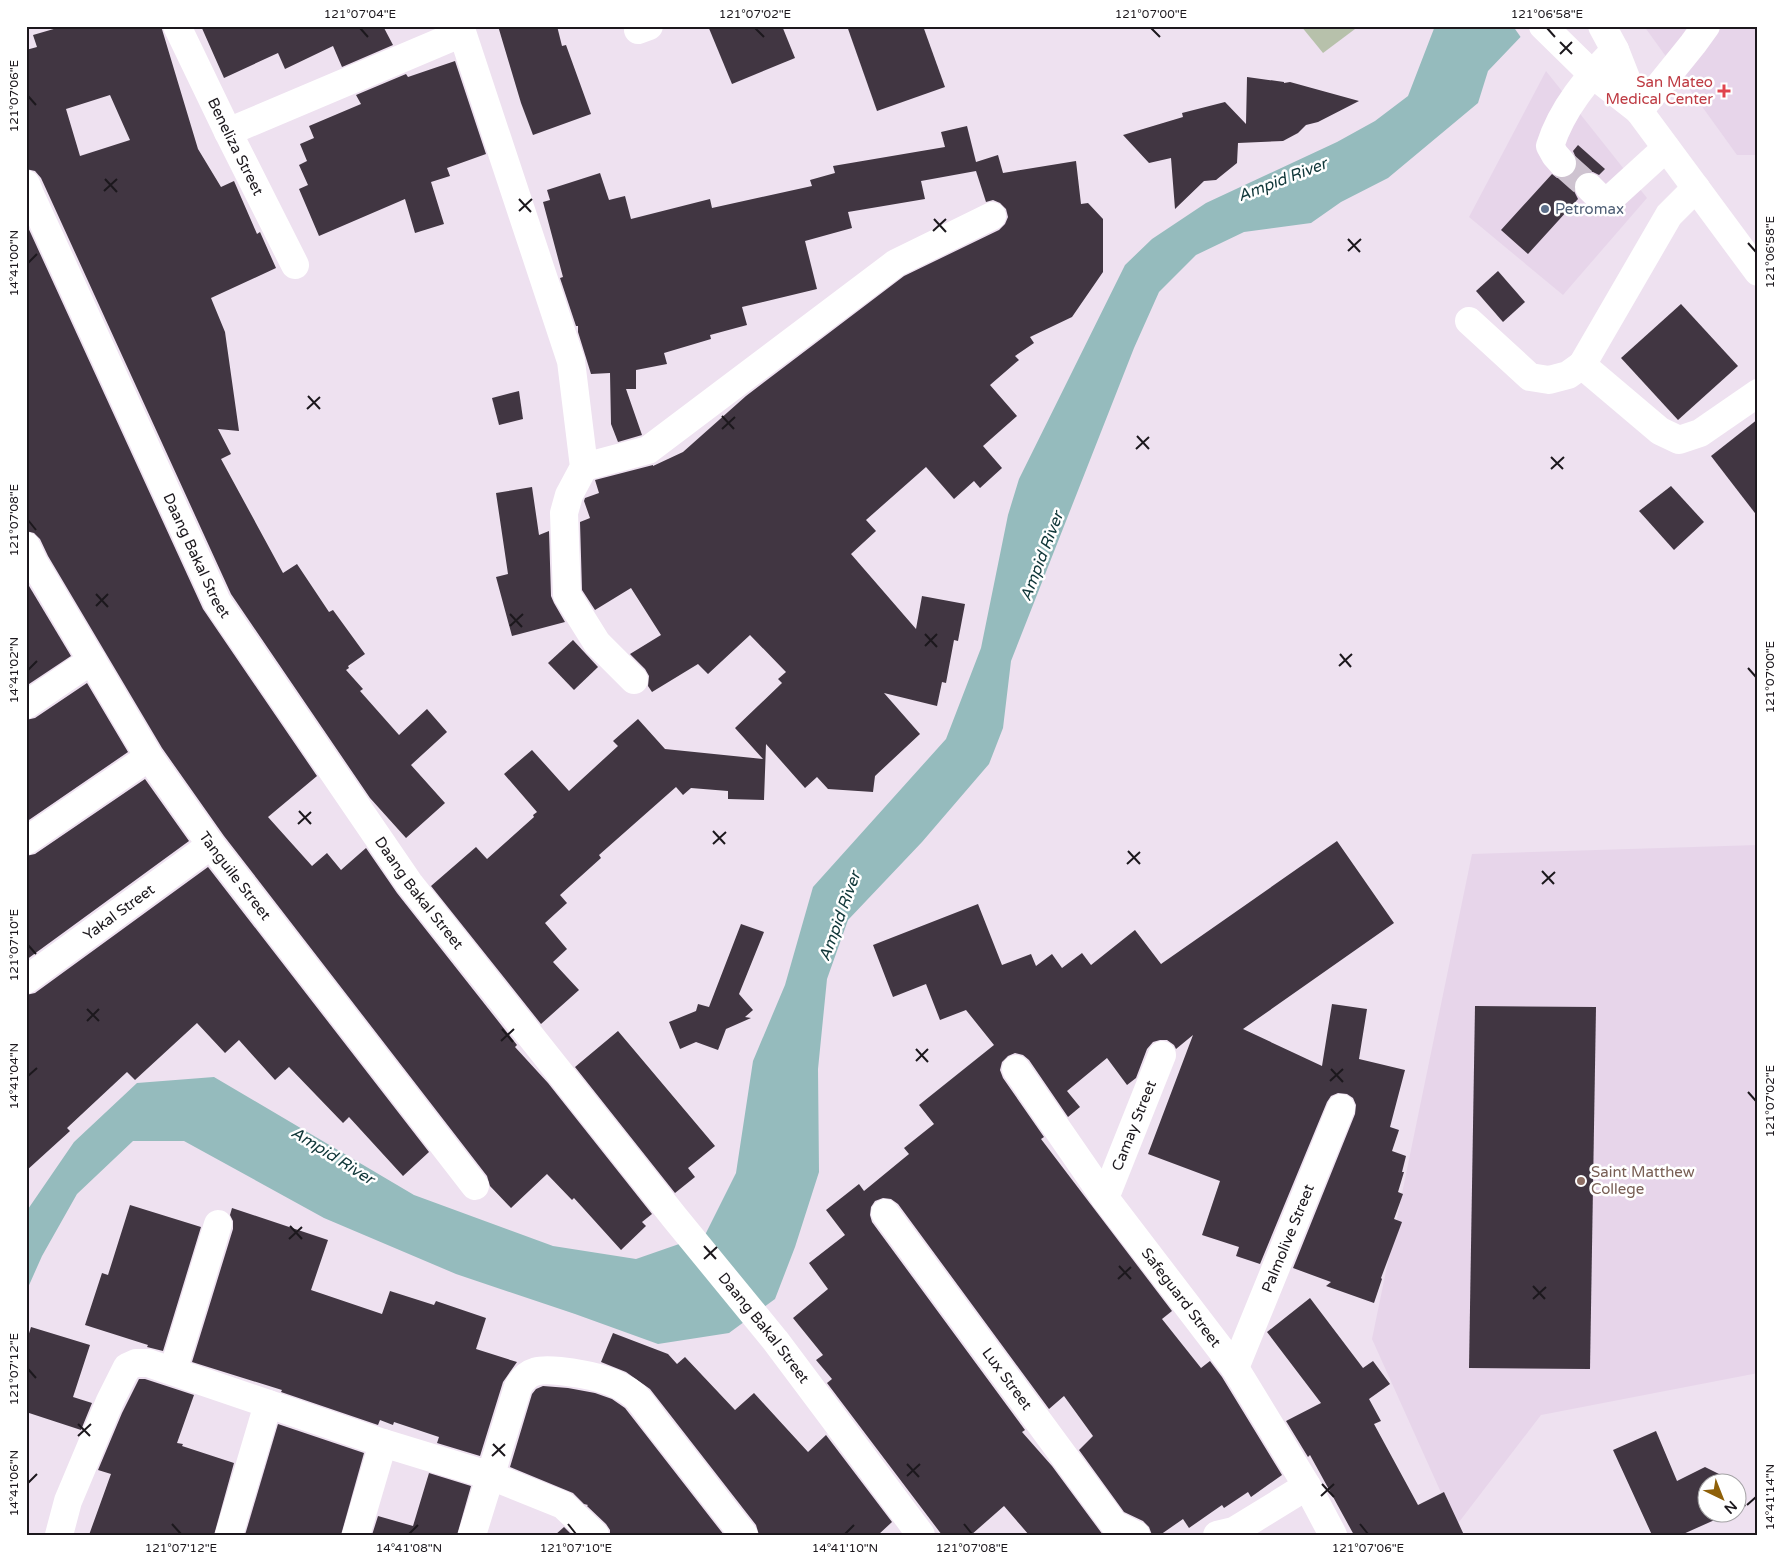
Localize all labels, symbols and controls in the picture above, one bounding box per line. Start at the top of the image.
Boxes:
text: 121°07'04"E [324,7,397,21]
text: 121°07'02"E [719,7,792,21]
text: 121°07'00"E [1115,7,1188,21]
text: 121°06'58"E [1511,7,1584,21]
text: 121°07'06"E [7,59,21,132]
place label: San Mateo Medical Center [1605,73,1713,108]
marker: San Mateo Medical Center [1717,84,1731,98]
street label: Beneliza Street [204,95,268,199]
water label: Ampid River [1235,153,1331,206]
place label: Petromax [1555,200,1624,218]
marker: Petromax [1539,203,1551,215]
text: 121°06'58"E [1763,215,1777,288]
text: 14°41'00"N [7,230,21,296]
text: 121°07'08"E [7,483,21,556]
street label: Daang Bakal Street [159,490,235,622]
water label: Ampid River [1016,507,1069,604]
text: 14°41'02"N [7,637,21,703]
text: 121°07'00"E [1763,640,1777,713]
street label: Tanguile Street [195,828,275,924]
street label: Daang Bakal Street [371,833,467,953]
water label: Ampid River [815,867,866,964]
street label: Yakal Street [80,880,158,944]
text: 121°07'10"E [7,908,21,981]
text: 14°41'04"N [7,1043,21,1109]
text: 121°07'02"E [1763,1064,1777,1137]
street label: Camay Street [1108,1077,1160,1173]
water label: Ampid River [287,1123,379,1190]
place label: Saint Matthew College [1591,1163,1695,1198]
marker: Saint Matthew College [1575,1175,1587,1187]
street label: Palmolive Street [1258,1181,1318,1295]
street label: Safeguard Street [1137,1244,1225,1351]
street label: Daang Bakal Street [714,1269,813,1387]
text: 121°07'12"E [7,1332,21,1405]
street label: Lux Street [978,1344,1036,1414]
text: 14°41'06"N [7,1450,21,1516]
text: 14°41'14"N [1763,1464,1777,1530]
north arrow [1696,1474,1746,1524]
text: N [1721,1497,1740,1517]
text: 121°07'12"E [145,1541,218,1555]
text: 14°41'08"N [376,1541,442,1555]
text: 121°07'10"E [540,1541,613,1555]
text: 14°41'10"N [812,1541,878,1555]
text: 121°07'08"E [936,1541,1009,1555]
text: 121°07'06"E [1332,1541,1405,1555]

